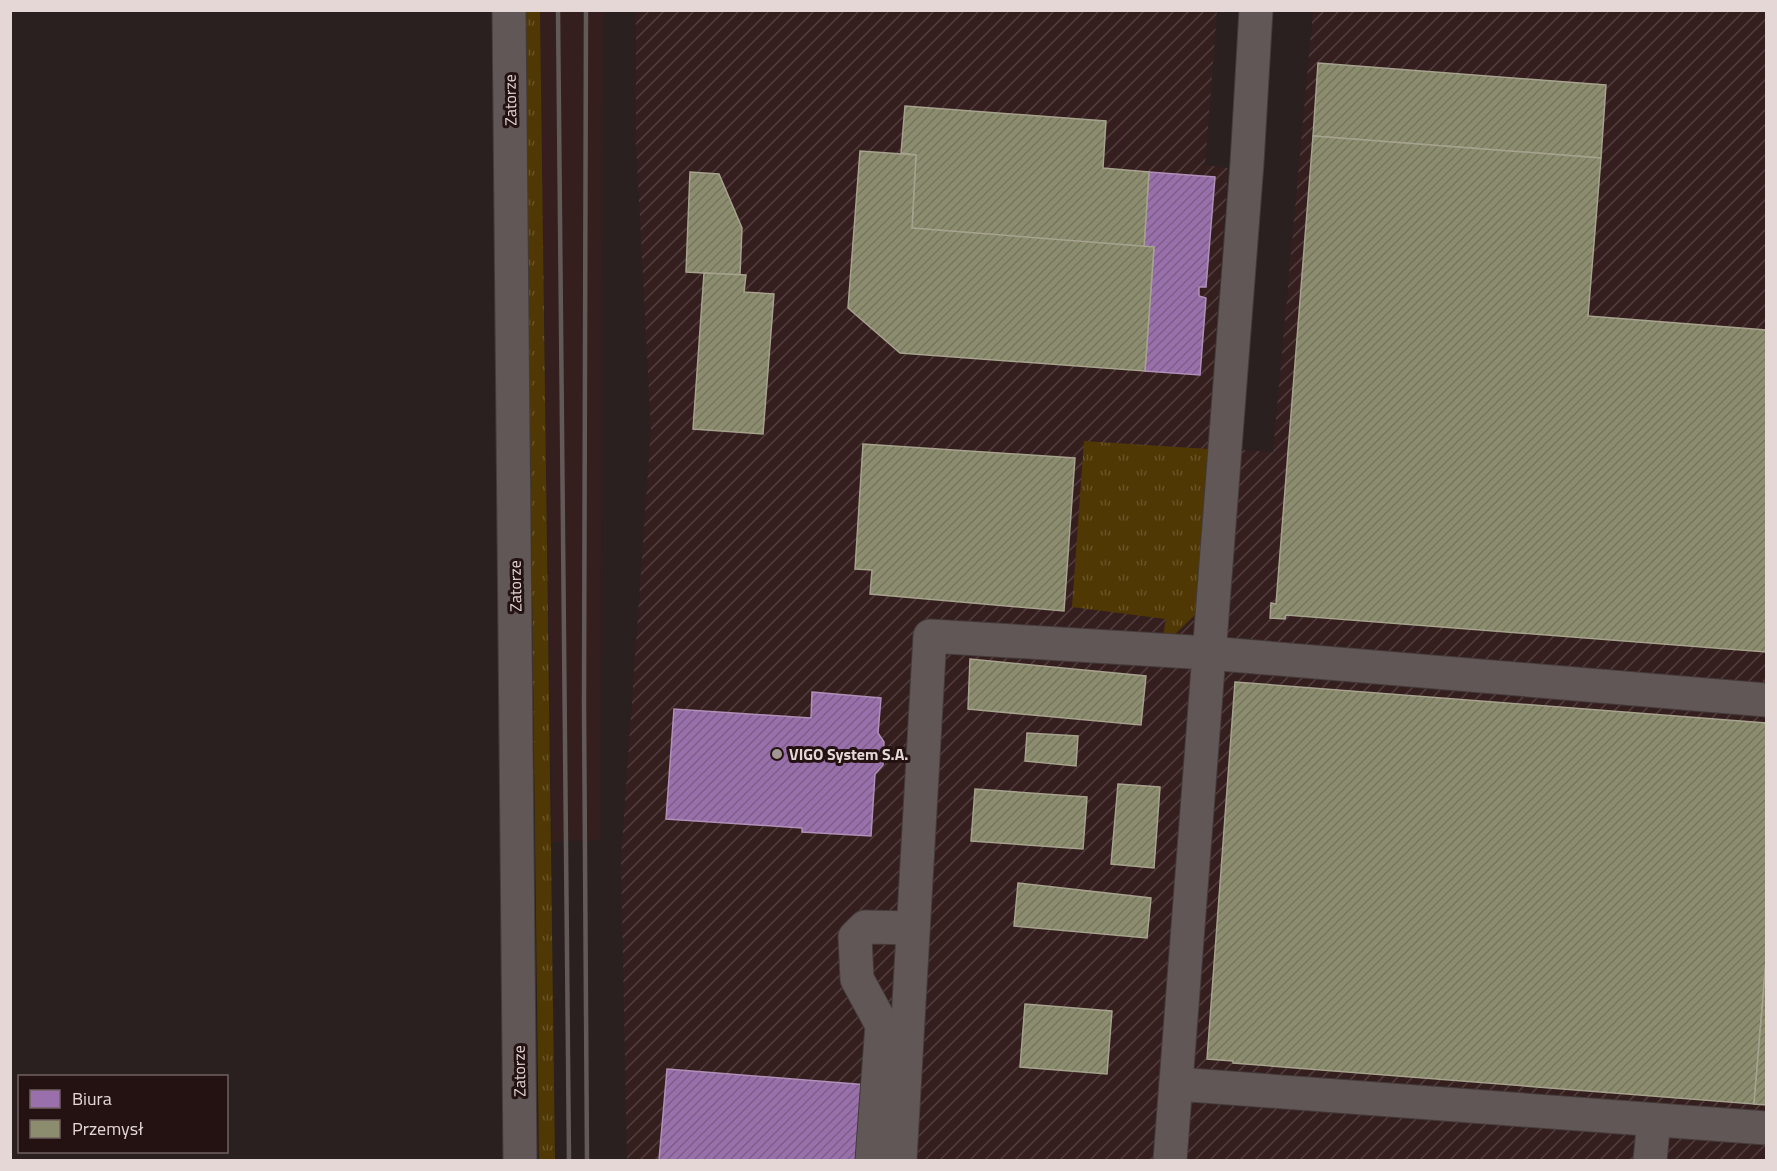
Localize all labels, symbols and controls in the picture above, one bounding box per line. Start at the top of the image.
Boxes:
street label: Zatorze [498,74,522,126]
street label: Zatorze [503,560,527,612]
place label: VIGO System S.A. [789,742,908,766]
marker: VIGO System S.A. [770,747,784,761]
street label: Zatorze [507,1045,531,1097]
legend [18,1075,228,1153]
text: Biura [72,1085,112,1112]
text: Przemysł [72,1115,144,1142]

